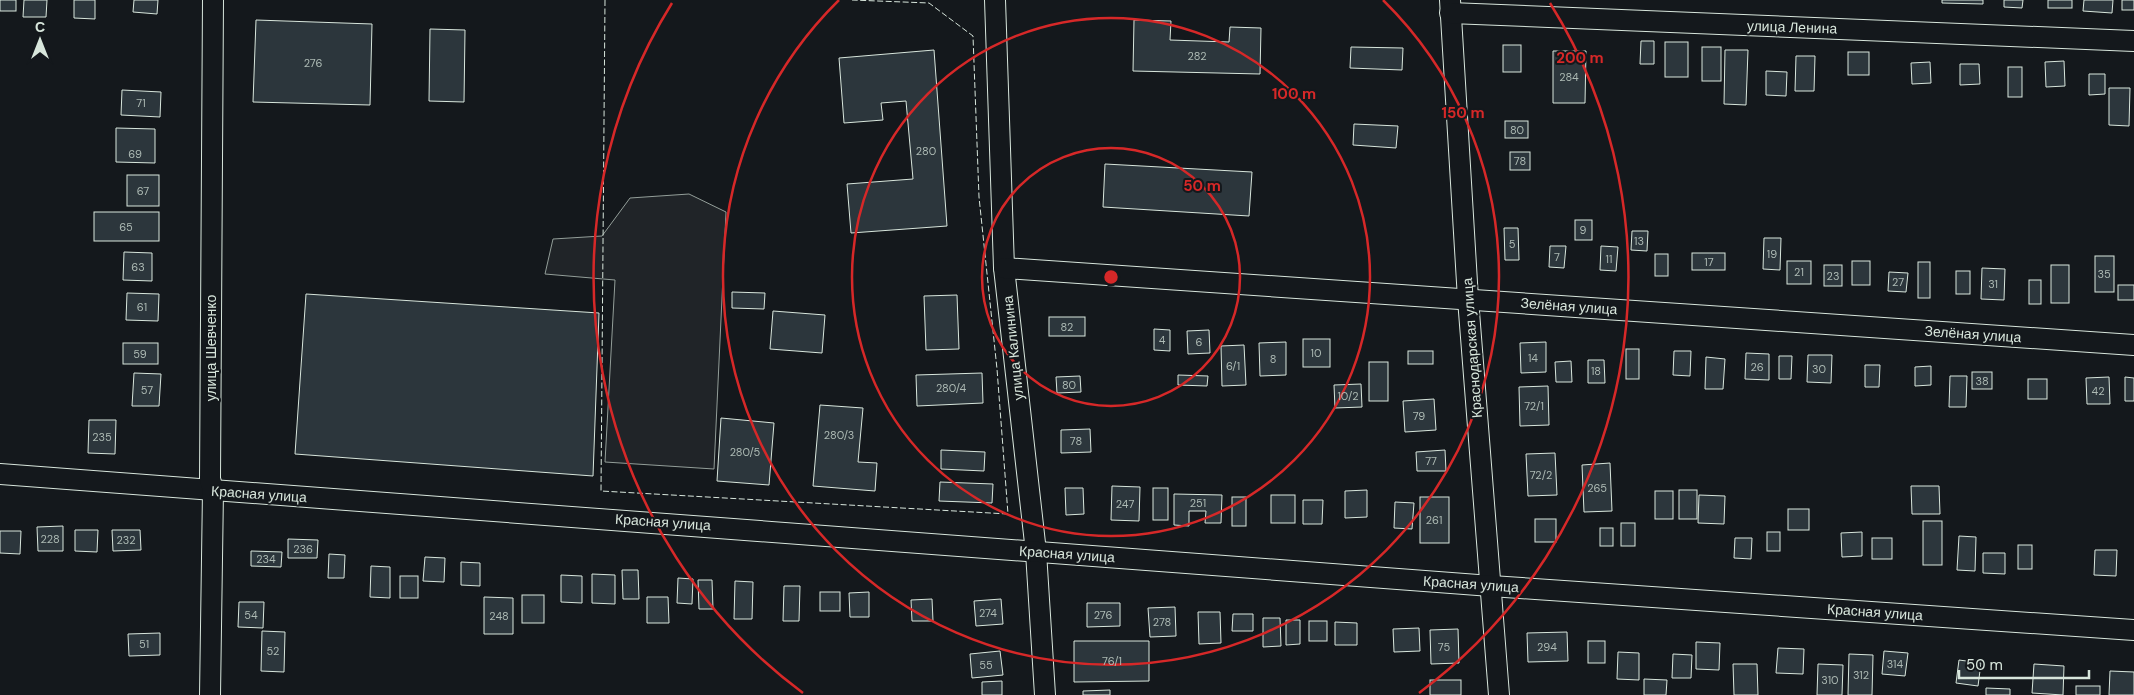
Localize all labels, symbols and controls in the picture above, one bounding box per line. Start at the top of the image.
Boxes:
north arrow [15,15,65,65]
street label: улица Ленина [1747,16,1838,38]
text: С [35,18,45,36]
text: 200 m [1556,48,1604,68]
house number: 282 [1188,49,1207,63]
house number: 276 [304,56,322,70]
house number: 284 [1559,70,1579,84]
text: 100 m [1272,84,1316,104]
house number: 71 [136,96,146,110]
text: 150 m [1442,103,1485,123]
house number: 80 [1510,123,1524,137]
house number: 280 [916,144,936,158]
house number: 69 [128,147,142,161]
house number: 78 [1514,154,1526,168]
text: 50 m [1183,176,1221,196]
house number: 67 [137,184,149,198]
house number: 65 [119,220,133,234]
house number: 9 [1580,223,1587,237]
house number: 13 [1634,234,1644,248]
house number: 5 [1509,237,1516,251]
house number: 19 [1767,247,1777,261]
house number: 7 [1554,250,1560,264]
house number: 11 [1606,252,1612,266]
house number: 17 [1704,255,1714,269]
house number: 63 [131,260,145,274]
house number: 21 [1794,265,1804,279]
house number: 35 [2097,267,2111,281]
centre of rings [1102,268,1120,286]
house number: 23 [1827,269,1839,283]
house number: 27 [1892,275,1904,289]
street label: Краснодарская улица [1458,277,1486,419]
house number: 31 [1988,277,1998,291]
street label: Зелёная улица [1520,294,1618,318]
street label: улица Шевченко [202,295,220,401]
street label: улица Калинина [999,295,1027,401]
house number: 61 [137,300,147,314]
house number: 82 [1061,320,1073,334]
street label: Зелёная улица [1924,322,2022,346]
house number: 4 [1159,333,1166,347]
house number: 6 [1196,335,1203,349]
house number: 10 [1311,346,1321,360]
house number: 59 [133,347,147,361]
house number: 14 [1528,351,1538,365]
house number: 8 [1270,352,1276,366]
house number: 6/1 [1226,359,1240,373]
house number: 26 [1750,360,1764,374]
house number: 30 [1812,362,1826,376]
house number: 18 [1591,364,1601,378]
house number: 38 [1975,374,1989,388]
house number: 80 [1062,378,1076,392]
house number: 280/4 [936,381,966,395]
house number: 57 [141,383,153,397]
house number: 42 [2091,384,2105,398]
house number: 10/2 [1337,389,1359,403]
house number: 72/1 [1524,399,1544,413]
house number: 79 [1413,409,1425,423]
house number: 280/3 [824,428,854,442]
house number: 235 [92,430,112,444]
house number: 78 [1070,434,1082,448]
house number: 280/5 [730,445,761,459]
house number: 77 [1425,454,1437,468]
house number: 72/2 [1530,468,1552,482]
house number: 265 [1587,481,1607,495]
street label: Красная улица [210,482,308,506]
house number: 251 [1190,496,1206,510]
house number: 247 [1116,497,1134,511]
street label: Красная улица [614,510,712,534]
house number: 261 [1426,513,1442,527]
house number: 228 [40,532,60,546]
house number: 232 [116,533,136,547]
house number: 236 [293,542,313,556]
street label: Красная улица [1018,542,1116,566]
house number: 234 [256,552,276,566]
street label: Красная улица [1422,572,1520,596]
street label: Красная улица [1826,600,1924,624]
house number: 274 [979,606,997,620]
house number: 54 [244,608,258,622]
house number: 276 [1094,608,1112,622]
house number: 248 [489,609,509,623]
house number: 278 [1153,615,1171,629]
house number: 51 [139,637,149,651]
house number: 75 [1438,640,1450,654]
house number: 294 [1537,640,1557,654]
house number: 52 [267,644,279,658]
scale bar [1959,648,2089,680]
house number: 76/1 [1102,654,1122,668]
text: 50 m [1966,655,2003,675]
house number: 314 [1887,657,1904,671]
house number: 55 [979,658,993,672]
house number: 312 [1853,668,1869,682]
house number: 310 [1821,673,1839,687]

